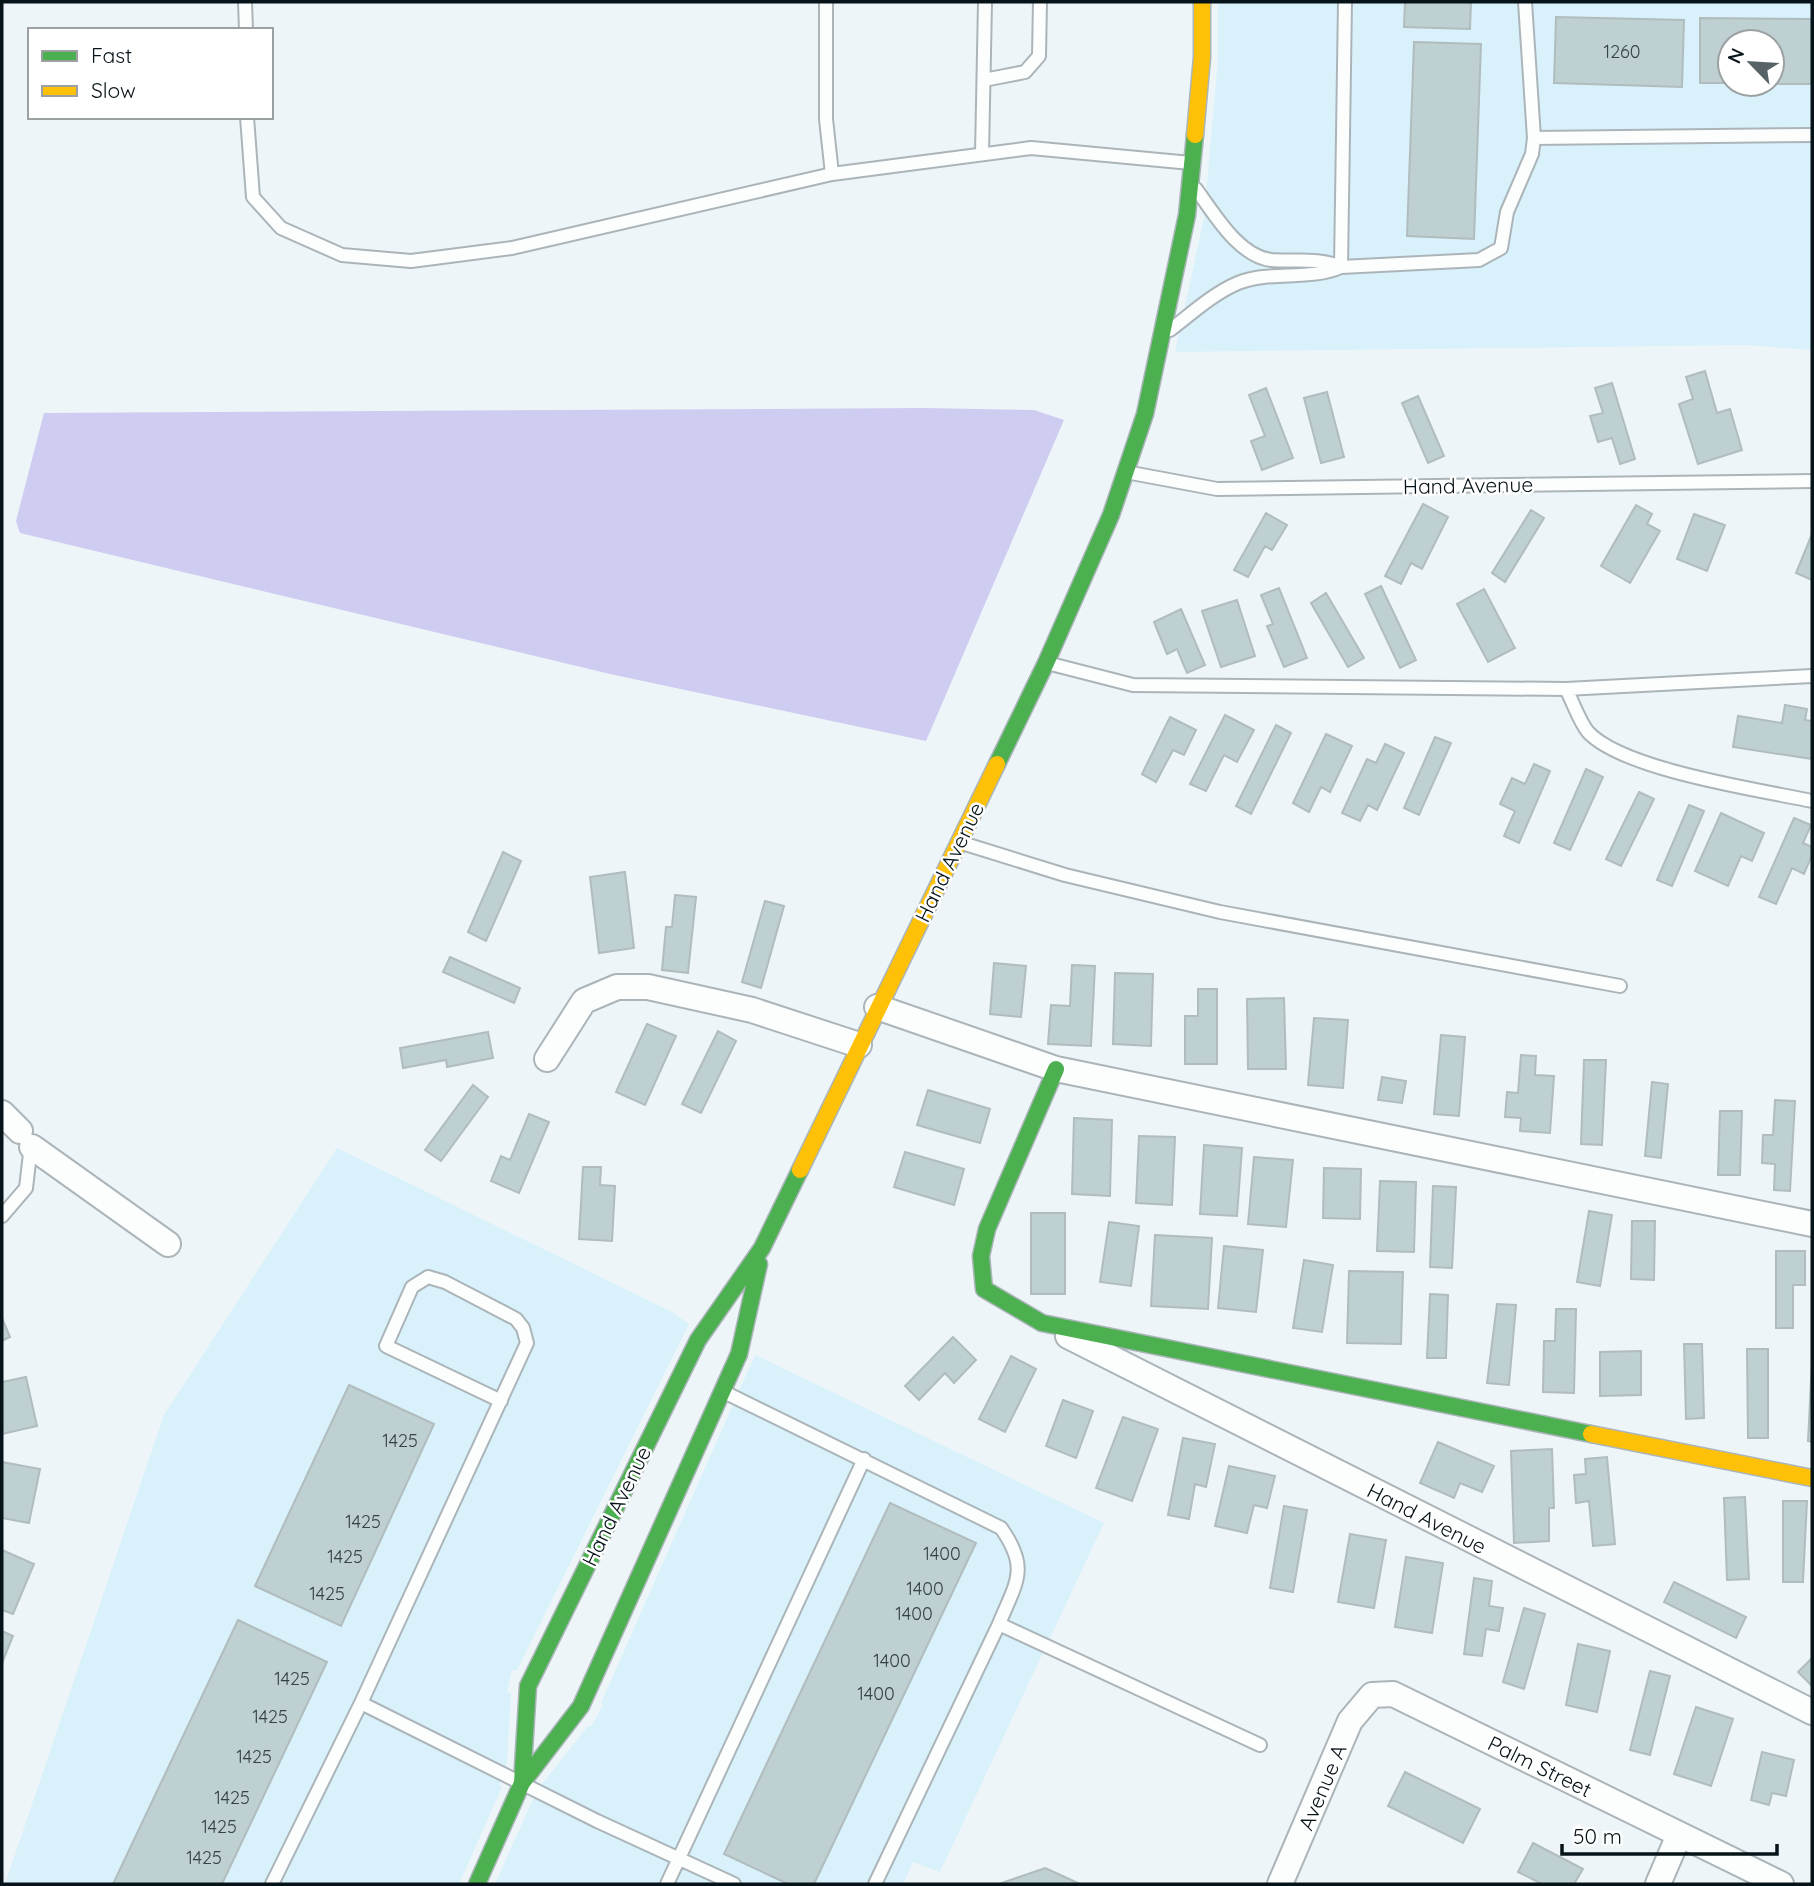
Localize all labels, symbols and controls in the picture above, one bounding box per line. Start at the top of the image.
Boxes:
legend [28,28,273,119]
north arrow [1716,28,1786,98]
house number: 1260 [1603,40,1641,63]
text: Fast [91,42,132,68]
text: N [1722,44,1749,67]
text: Slow [91,77,136,103]
street label: Hand Avenue [1403,471,1533,499]
street label: Hand Avenue [909,798,989,926]
house number: 1425 [382,1429,418,1452]
street label: Hand Avenue [576,1442,656,1570]
street label: Hand Avenue [1363,1477,1491,1559]
house number: 1425 [345,1510,381,1533]
house number: 1400 [923,1542,961,1565]
house number: 1425 [327,1545,363,1568]
house number: 1400 [906,1577,944,1600]
house number: 1425 [309,1582,345,1605]
house number: 1400 [895,1602,933,1625]
house number: 1400 [873,1649,911,1672]
house number: 1425 [274,1667,310,1690]
house number: 1400 [857,1682,895,1705]
house number: 1425 [252,1705,288,1728]
street label: Palm Street [1484,1730,1596,1802]
street label: Avenue A [1292,1740,1352,1834]
house number: 1425 [236,1745,272,1768]
house number: 1425 [214,1786,250,1809]
scale bar [1562,1812,1777,1856]
house number: 1425 [201,1815,237,1838]
text: 50 m [1573,1823,1622,1849]
house number: 1425 [186,1846,222,1869]

